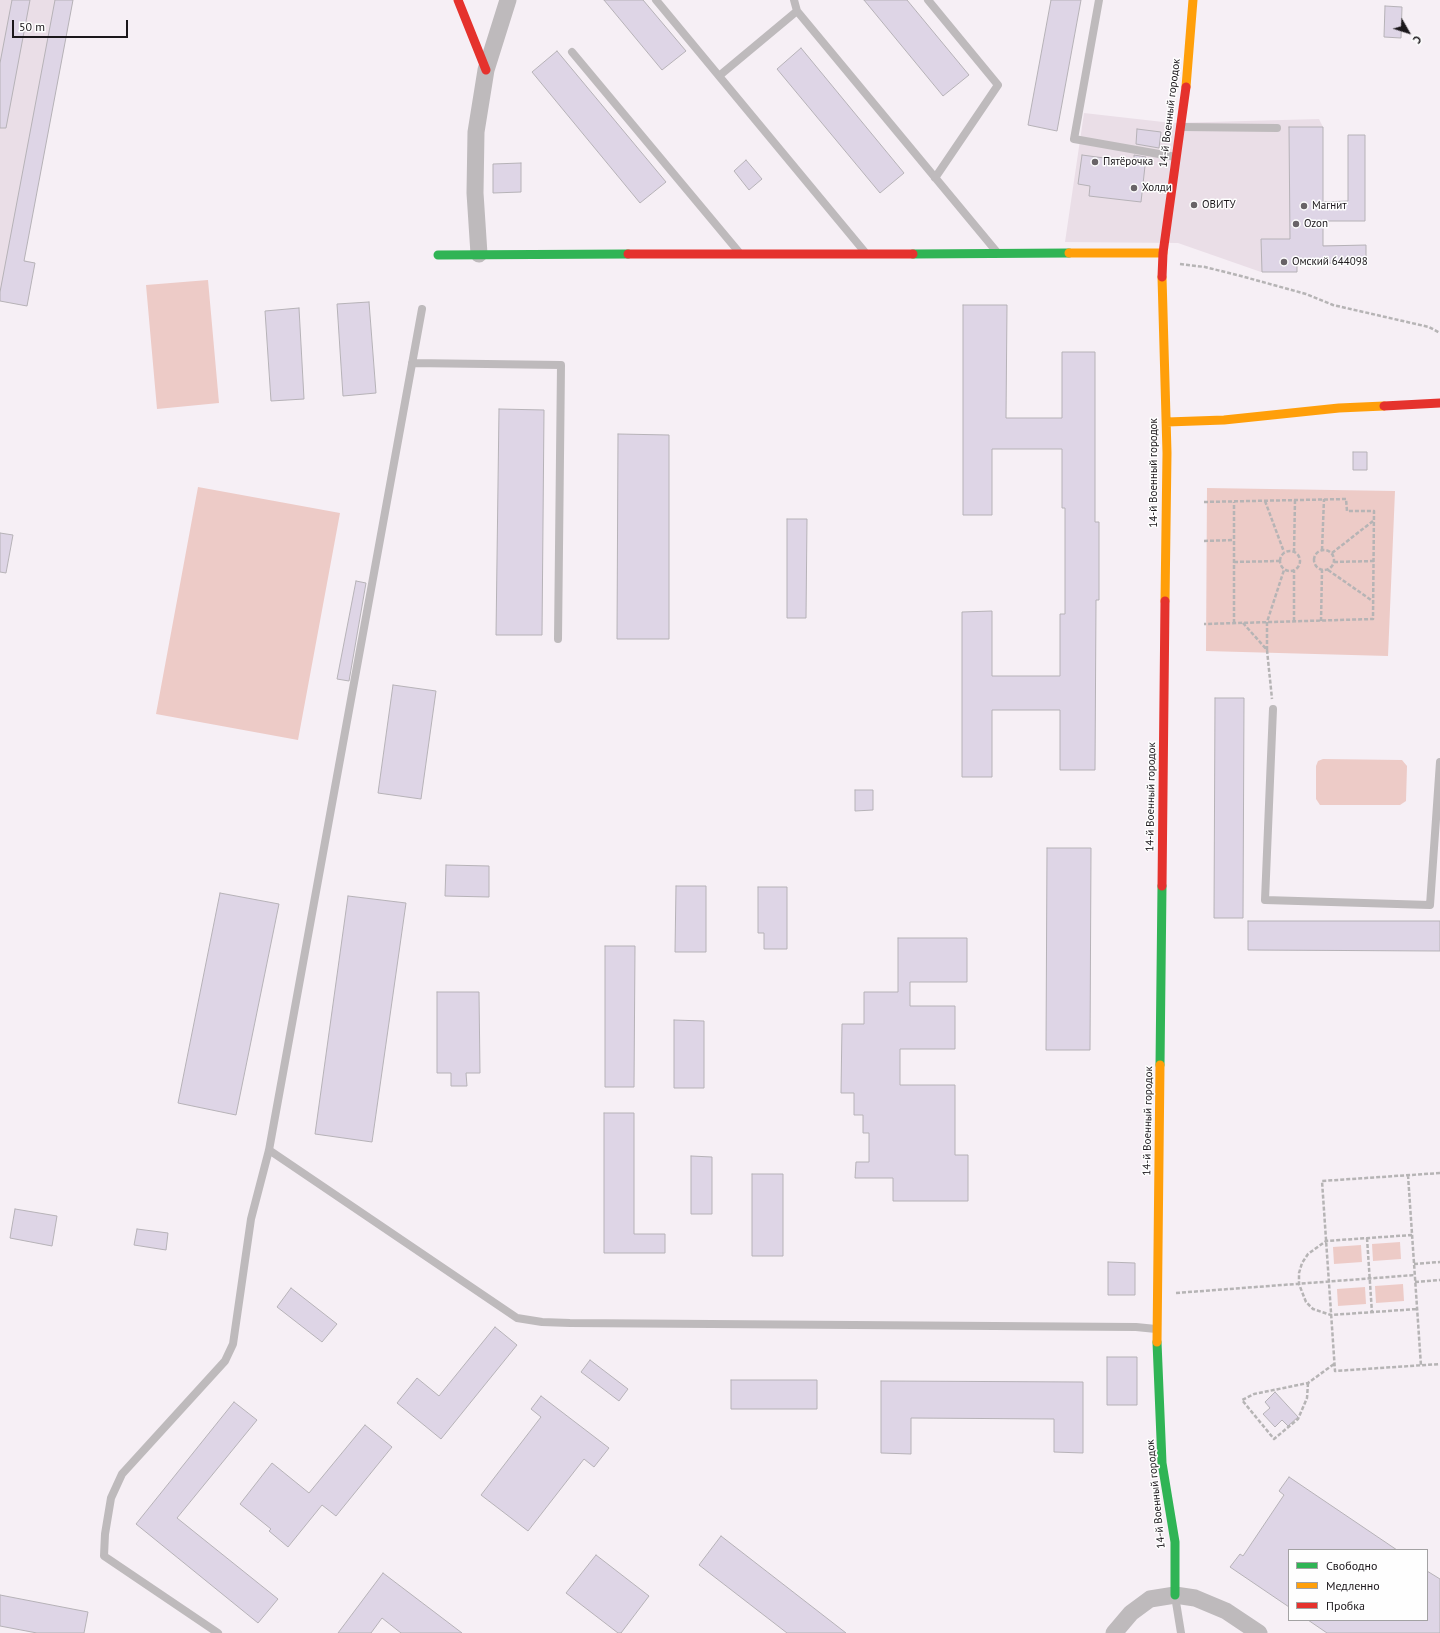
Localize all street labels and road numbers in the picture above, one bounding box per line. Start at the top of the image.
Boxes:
street label: 14-й Военный городок [1157,58,1183,168]
street label: 14-й Военный городок [1147,418,1161,528]
street label: 14-й Военный городок [1143,742,1159,852]
street label: 14-й Военный городок [1140,1066,1156,1176]
street label: 14-й Военный городок [1144,1439,1168,1549]

